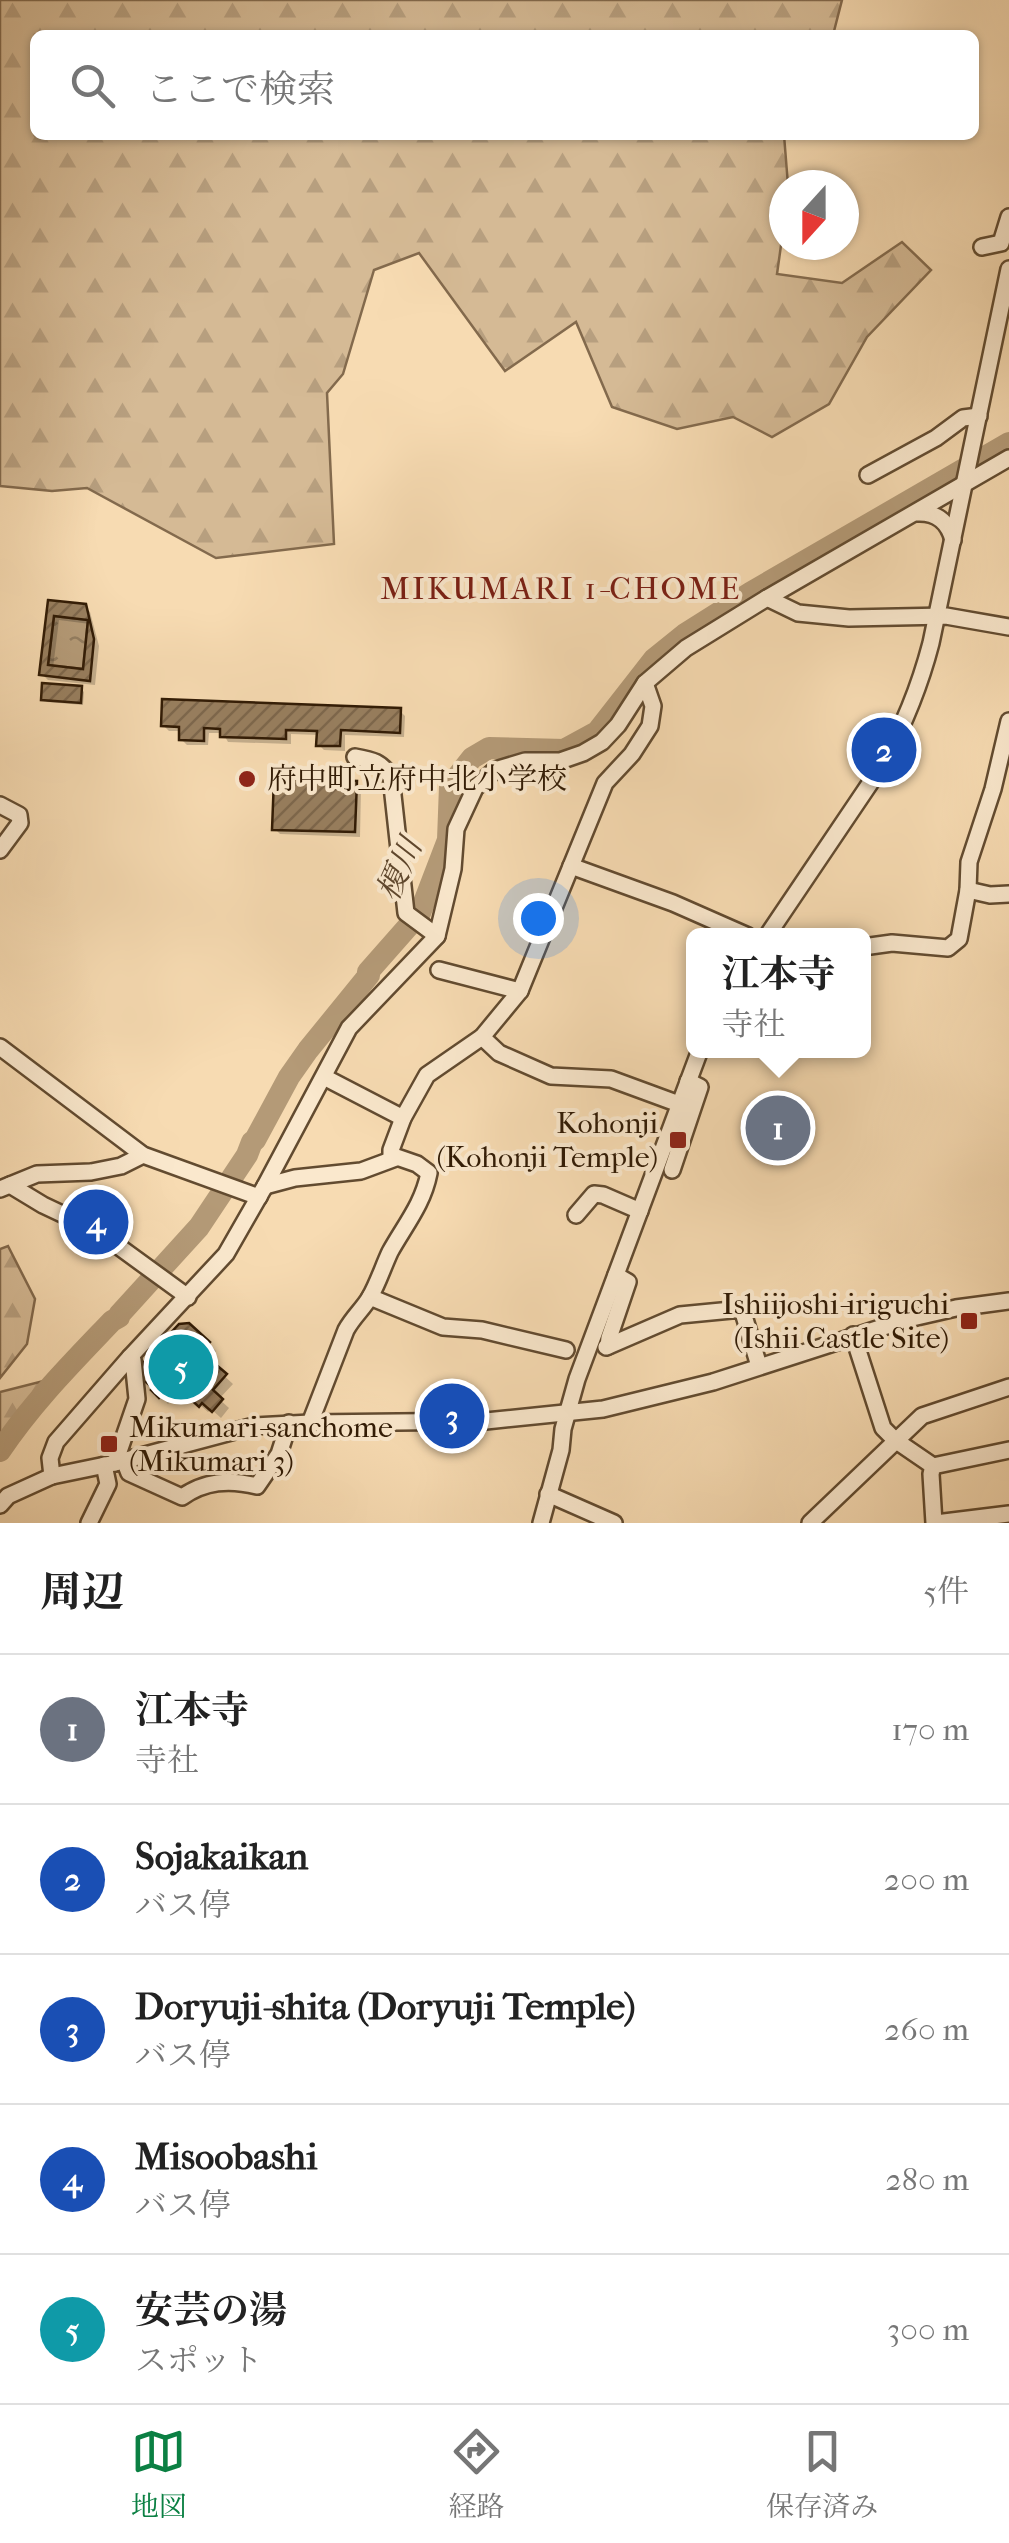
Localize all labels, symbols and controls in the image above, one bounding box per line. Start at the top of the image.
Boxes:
search box [30,30,979,140]
icon: search [65,58,120,113]
text: ここで検索 [145,67,335,112]
north arrow [769,170,859,260]
district label: MIKUMARI 1-CHOME [380,570,742,607]
pin: 2 [852,712,916,788]
place label: 府中町立府中北小学校 [267,762,567,797]
marker: 府中町立府中北小学校 [236,768,258,790]
water label: 榎川 [370,830,431,906]
your location [513,893,564,944]
popup [686,928,871,1058]
text: 江本寺 [721,952,836,997]
text: 寺社 [721,1006,786,1043]
pin: 1 [746,1090,810,1166]
place label: Kohonji (Kohonji Temple) [436,1106,658,1175]
marker: Kohonji (Kohonji Temple) [667,1129,689,1151]
pin: 4 [64,1184,128,1260]
place label: Ishiijoshi-iriguchi (Ishii Castle Site) [722,1287,949,1356]
marker: Ishiijoshi-iriguchi (Ishii Castle Site) [958,1310,980,1332]
pin: 5 [148,1330,214,1404]
pin: 3 [420,1378,484,1454]
place label: Mikumari-sanchome (Mikumari 3) [129,1410,393,1479]
marker: Mikumari-sanchome (Mikumari 3) [98,1433,120,1455]
text: 周辺 [40,1568,124,1617]
text: 5件 [923,1573,969,1610]
text: 江本寺 [135,1688,249,1733]
text: 1 [67,1711,78,1748]
text: 170 m [891,1711,969,1748]
text: 寺社 [135,1742,199,1779]
text: Sojakaikan [135,1834,308,1879]
text: 2 [64,1861,81,1898]
text: 200 m [884,1861,969,1898]
text: バス停 [135,1887,231,1924]
text: Doryuji-shita (Doryuji Temple) [135,1984,636,2029]
text: 3 [66,2011,79,2048]
text: 260 m [884,2011,969,2048]
text: バス停 [135,2037,231,2074]
text: Misoobashi [135,2134,317,2179]
text: 4 [63,2161,82,2198]
text: 280 m [885,2161,969,2198]
text: バス停 [135,2187,231,2224]
text: 安芸の湯 [135,2288,287,2333]
text: 5 [66,2311,79,2348]
text: 300 m [887,2311,969,2348]
text: スポット [135,2342,263,2379]
tab: 地図 [131,2424,187,2524]
tab: 経路 [448,2424,504,2524]
tab: 保存済み [766,2424,878,2524]

